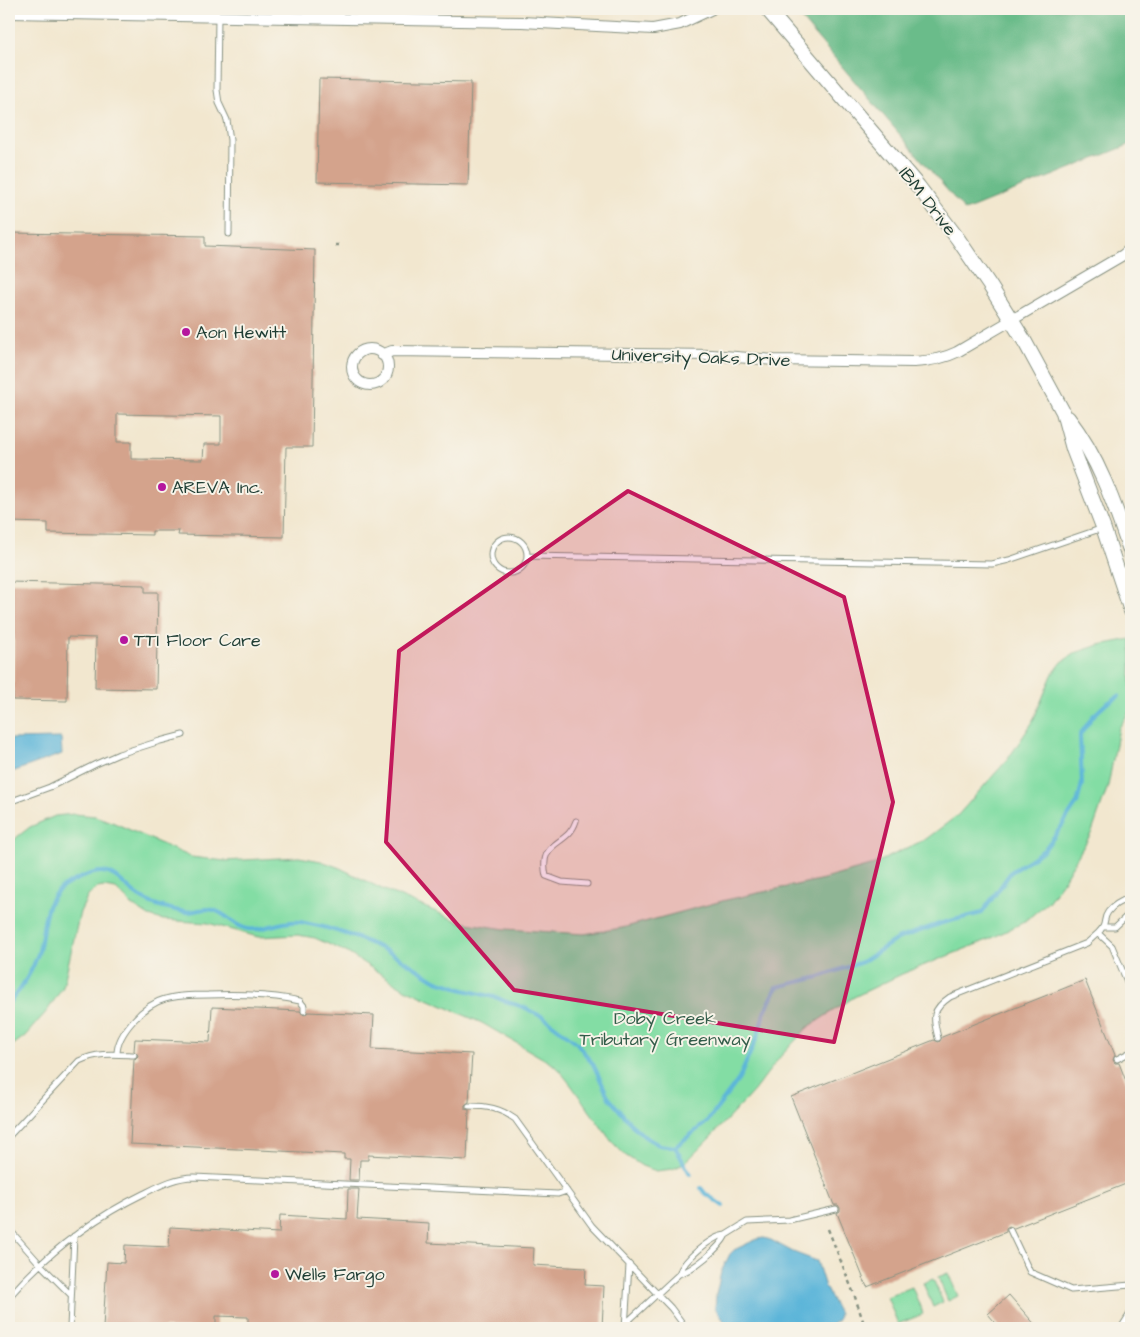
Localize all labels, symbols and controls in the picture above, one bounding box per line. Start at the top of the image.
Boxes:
street label: IBM Drive [893,162,963,241]
place label: Aon Hewitt [196,320,287,345]
marker: Aon Hewitt [180,326,192,338]
street label: University Oaks Drive [611,342,791,374]
place label: AREVA Inc. [172,475,263,500]
marker: AREVA Inc. [156,481,168,493]
place label: TTI Floor Care [134,628,261,653]
marker: TTI Floor Care [118,634,130,646]
park label: Doby Creek Tributary Greenway [579,1006,751,1053]
place label: Wells Fargo [285,1262,385,1288]
marker: Wells Fargo [269,1268,281,1280]

